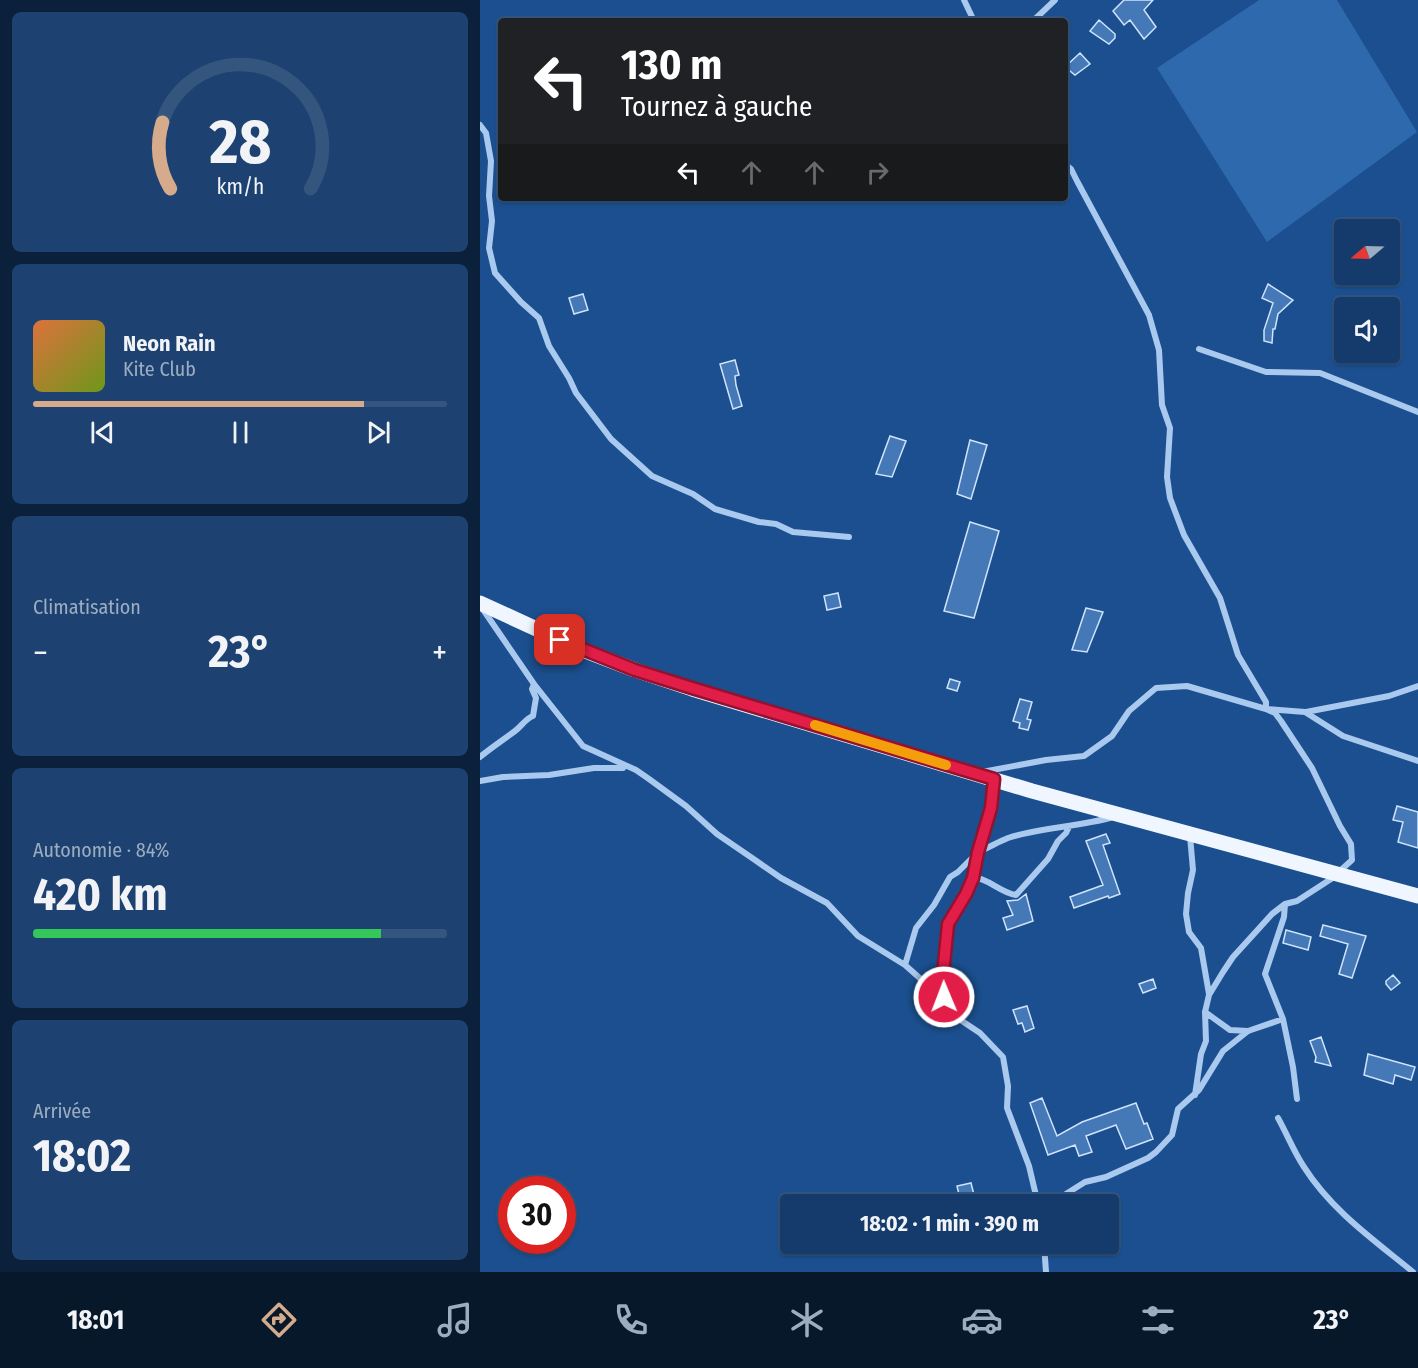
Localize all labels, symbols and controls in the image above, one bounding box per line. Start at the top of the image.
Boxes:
text: 130 m [621,40,722,90]
icon: left [522,42,600,120]
text: Tournez à gauche [621,91,812,123]
text: 28 [208,105,271,180]
icon: left [672,156,705,189]
icon: ahead [735,156,768,189]
icon: ahead [798,156,831,189]
icon: right [861,156,894,189]
text: km/h [216,174,264,200]
north arrow [1334,219,1400,285]
map controls [1334,219,1400,363]
button: sound [1334,297,1400,363]
text: Neon Rain [123,330,216,357]
text: Kite Club [123,357,196,381]
icon: previous [86,416,119,449]
icon: pause [224,416,257,449]
icon: next [362,416,395,449]
text: Climatisation [33,595,141,619]
pin [534,614,585,665]
icon: arrive [543,623,576,656]
text: 23° [208,625,272,679]
text: − [33,633,48,673]
text: + [432,633,447,673]
text: Autonomie · 84% [33,838,170,862]
text: 420 km [33,868,168,922]
position arrow [912,965,976,1029]
text: Arrivée [33,1099,91,1123]
text: 18:02 [33,1129,131,1183]
speed limit sign: 30 [498,1176,576,1254]
text: 18:02 · 1 min · 390 m [860,1210,1039,1237]
icon: directions [258,1299,300,1341]
icon: music [434,1299,476,1341]
icon: phone [610,1299,652,1341]
icon: climate [786,1299,828,1341]
icon: car [961,1299,1003,1341]
icon: filters [1137,1299,1179,1341]
text: 18:01 [67,1304,124,1336]
text: 23° [1313,1304,1351,1336]

